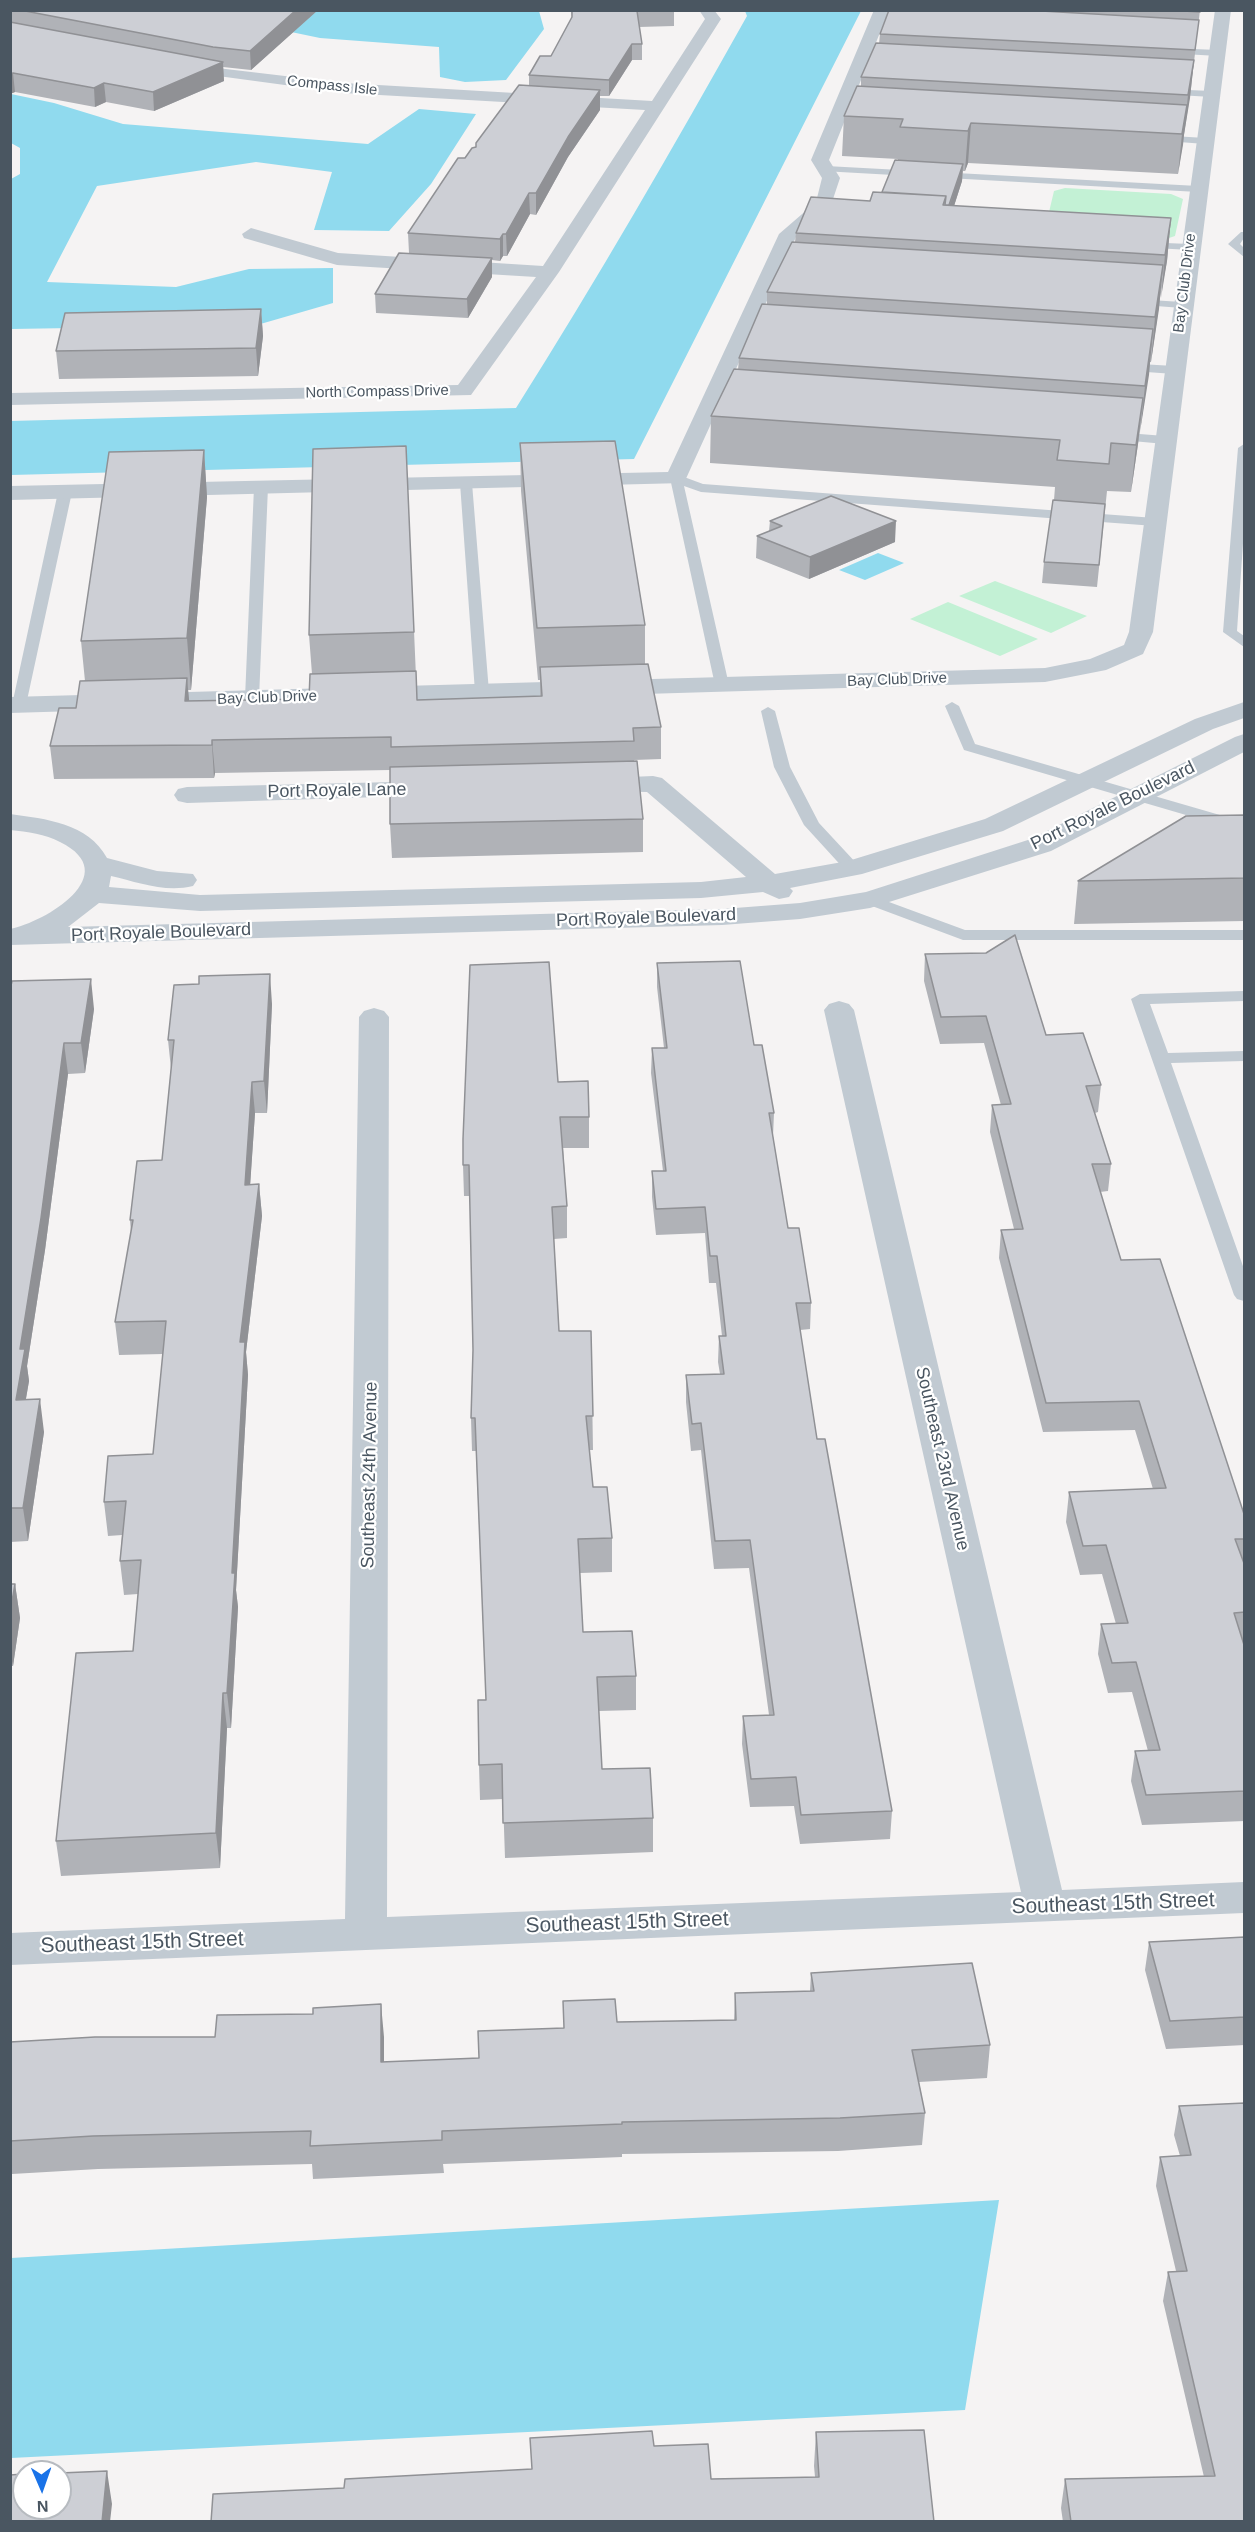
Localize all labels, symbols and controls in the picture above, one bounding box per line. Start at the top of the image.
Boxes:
street label: Compass Isle [286,72,378,100]
street label: Bay Club Drive [1170,232,1200,334]
street label: North Compass Drive [305,382,449,402]
street label: Bay Club Drive [847,669,947,691]
street label: Bay Club Drive [217,687,317,709]
street label: Port Royale Boulevard [1027,757,1199,855]
street label: Port Royale Lane [267,779,407,803]
street label: Port Royale Boulevard [556,904,736,932]
street label: Port Royale Boulevard [71,919,251,947]
street label: Southeast 23rd Avenue [910,1365,974,1553]
street label: Southeast 24th Avenue [358,1381,382,1569]
street label: Southeast 15th Street [1011,1888,1215,1920]
street label: Southeast 15th Street [525,1907,729,1939]
street label: Southeast 15th Street [40,1927,244,1959]
north arrow [12,2460,72,2520]
text: N [37,2498,49,2515]

